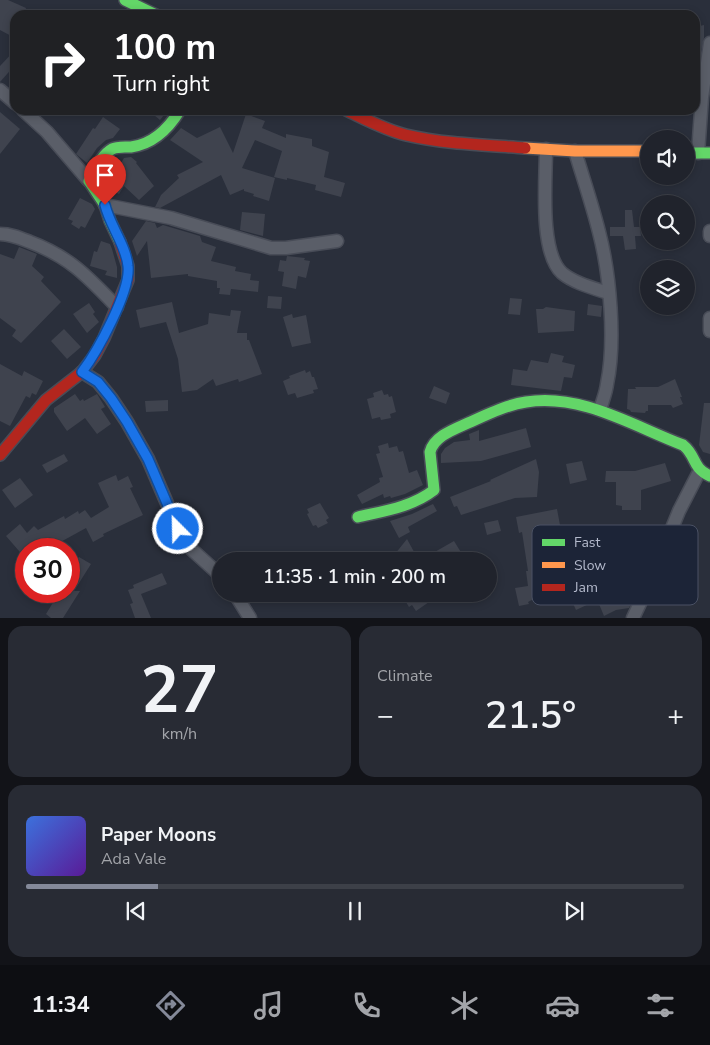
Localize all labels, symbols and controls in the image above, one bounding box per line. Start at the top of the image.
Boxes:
text: 100 m [113,24,216,71]
icon: right [30,30,95,95]
text: Turn right [113,69,209,99]
map controls [640,130,695,315]
button: sound [640,130,695,185]
pin [84,154,126,205]
icon: arrive [91,161,119,189]
button: search [640,195,695,250]
button: layers [640,260,695,315]
position arrow [151,502,203,554]
legend [532,525,698,605]
text: Fast [574,533,600,552]
speed limit sign: 30 [15,538,80,603]
text: Slow [574,556,606,575]
text: 11:35 · 1 min · 200 m [263,564,446,590]
text: Jam [573,578,598,597]
text: 27 [140,646,219,735]
text: Climate [377,665,432,687]
text: 21.5° [485,690,576,741]
text: − [377,697,394,735]
text: + [667,697,684,735]
text: km/h [162,723,197,745]
text: Paper Moons [101,822,216,848]
text: Ada Vale [101,848,166,870]
icon: previous [122,897,150,925]
icon: pause [341,897,369,925]
icon: next [560,897,588,925]
icon: directions [153,988,188,1023]
icon: music [251,988,286,1023]
icon: phone [349,988,384,1023]
icon: climate [447,988,482,1023]
icon: car [545,988,580,1023]
icon: filters [643,988,678,1023]
text: 11:34 [32,990,90,1020]

